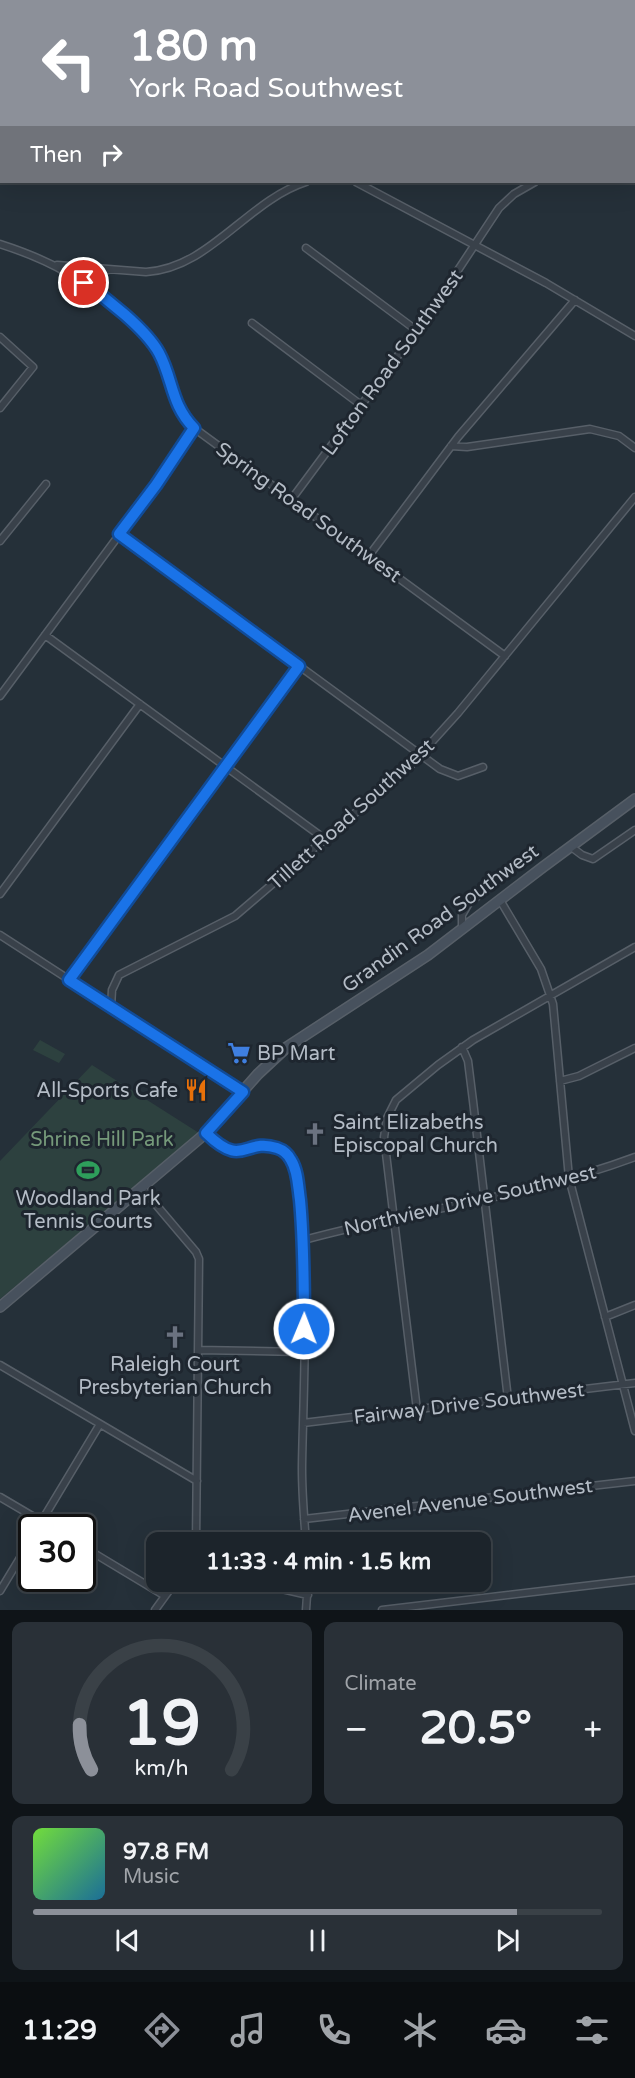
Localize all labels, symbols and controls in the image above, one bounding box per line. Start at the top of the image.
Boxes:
text: 180 m [129,21,258,72]
icon: left [30,24,108,102]
text: York Road Southwest [129,72,403,105]
icon: right [95,138,128,171]
text: Then [30,142,83,168]
pin [58,257,109,308]
street label: Lofton Road Southwest [317,265,469,460]
icon: arrive [67,266,100,299]
street label: Spring Road Southwest [211,437,406,588]
street label: Tillett Road Southwest [264,734,440,895]
street label: Grandin Road Southwest [338,839,544,998]
supermarket icon: BP Mart [226,1040,252,1066]
place label: BP Mart [257,1042,336,1066]
restaurant icon: All-Sports Cafe [183,1077,209,1103]
place label: All-Sports Cafe [36,1079,178,1103]
place label: Saint Elizabeths Episcopal Church [333,1111,498,1158]
church icon: Saint Elizabeths Episcopal Church [302,1121,328,1147]
park label: Shrine Hill Park [30,1128,174,1152]
sports icon: Woodland Park Tennis Courts [75,1157,101,1183]
street label: Northview Drive Southwest [342,1160,599,1242]
place label: Woodland Park Tennis Courts [15,1187,161,1234]
position arrow [272,1297,336,1361]
church icon: Raleigh Court Presbyterian Church [162,1324,188,1350]
place label: Raleigh Court Presbyterian Church [78,1353,272,1400]
street label: Fairway Drive Southwest [352,1378,586,1430]
street label: Avenel Avenue Southwest [346,1474,594,1528]
speed limit sign: 30 [18,1514,96,1592]
text: 11:33 · 4 min · 1.5 km [206,1549,431,1575]
text: Climate [345,1672,417,1696]
text: 19 [123,1687,201,1762]
text: 20.5° [419,1702,532,1756]
text: − [345,1710,368,1749]
text: + [583,1710,602,1749]
text: km/h [135,1755,189,1781]
text: 97.8 FM [123,1839,209,1865]
text: Music [123,1865,179,1889]
icon: previous [111,1924,144,1957]
icon: pause [301,1924,334,1957]
icon: next [491,1924,524,1957]
icon: directions [141,2009,183,2051]
icon: music [227,2009,269,2051]
icon: phone [313,2009,355,2051]
icon: climate [399,2009,441,2051]
icon: car [485,2009,527,2051]
icon: filters [571,2009,613,2051]
text: 11:29 [22,2014,97,2047]

